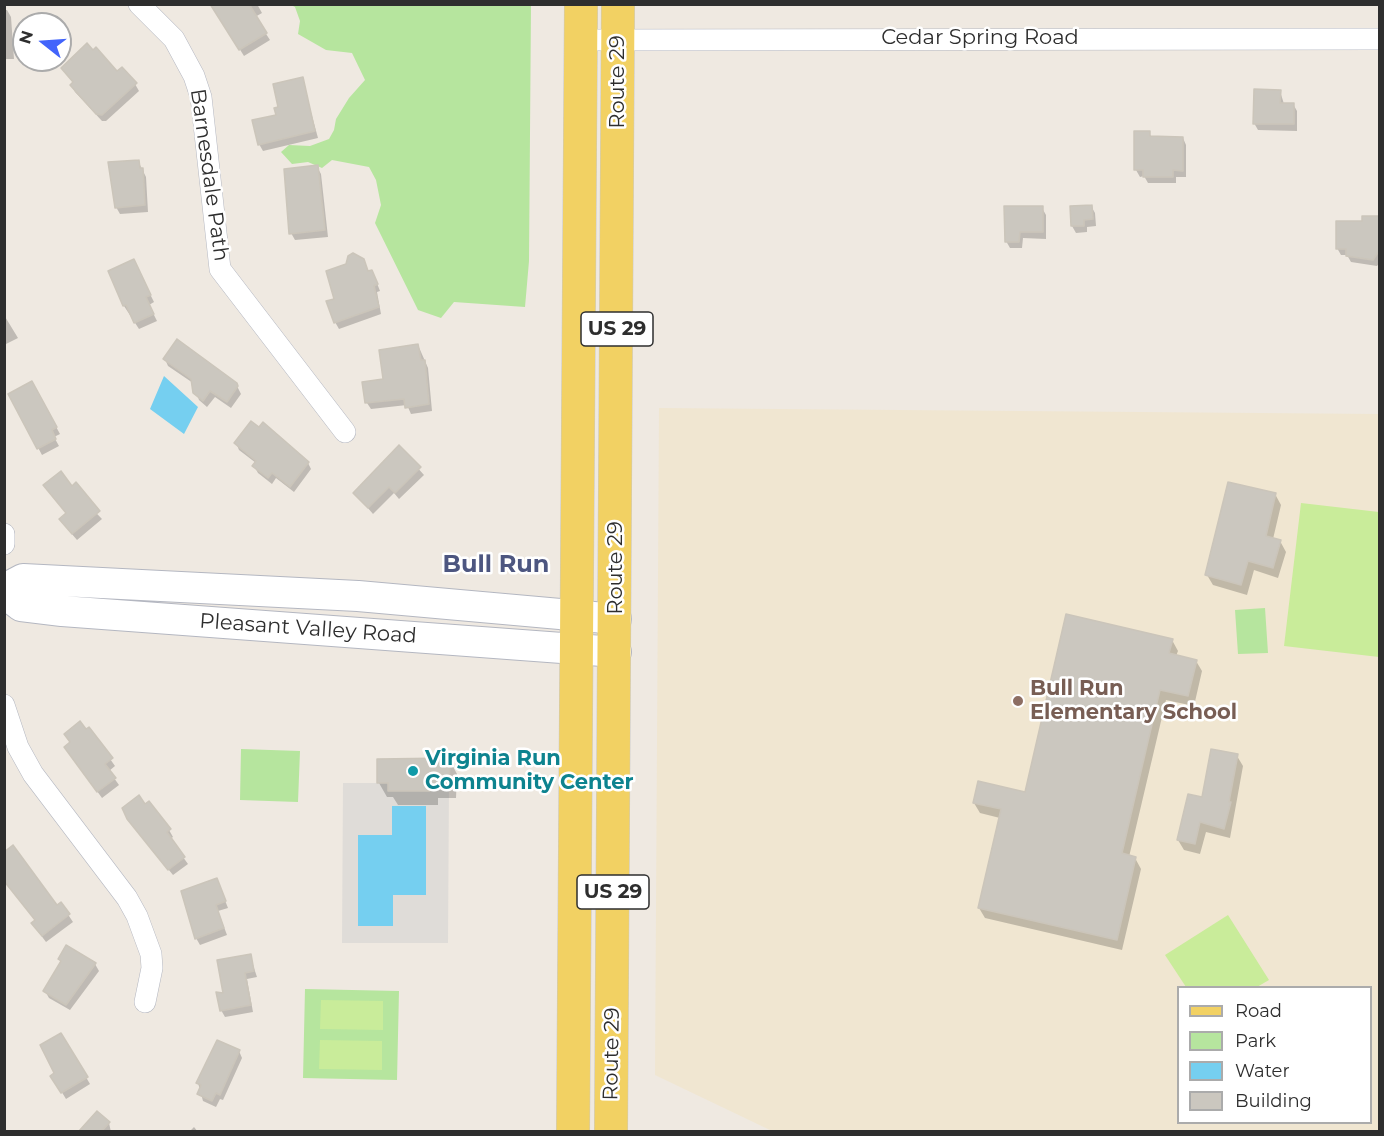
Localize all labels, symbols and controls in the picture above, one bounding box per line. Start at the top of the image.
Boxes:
north arrow [12,12,72,72]
street label: Cedar Spring Road [881,25,1079,51]
text: N [15,28,37,46]
street label: Route 29 [605,35,631,129]
street label: Barnesdale Path [184,87,234,263]
road number: US 29 [581,312,653,346]
street label: Route 29 [603,521,629,615]
district label: Bull Run [443,551,549,579]
street label: Pleasant Valley Road [198,609,418,649]
place label: Bull Run Elementary School [1030,676,1237,726]
marker: Bull Run Elementary School [1011,694,1025,708]
place label: Virginia Run Community Center [425,746,634,796]
marker: Virginia Run Community Center [406,764,420,778]
road number: US 29 [577,875,649,909]
legend [1177,986,1372,1124]
text: Road [1235,1000,1282,1022]
street label: Route 29 [599,1007,625,1101]
text: Park [1235,1030,1276,1052]
text: Water [1235,1060,1290,1082]
text: Building [1235,1090,1312,1112]

